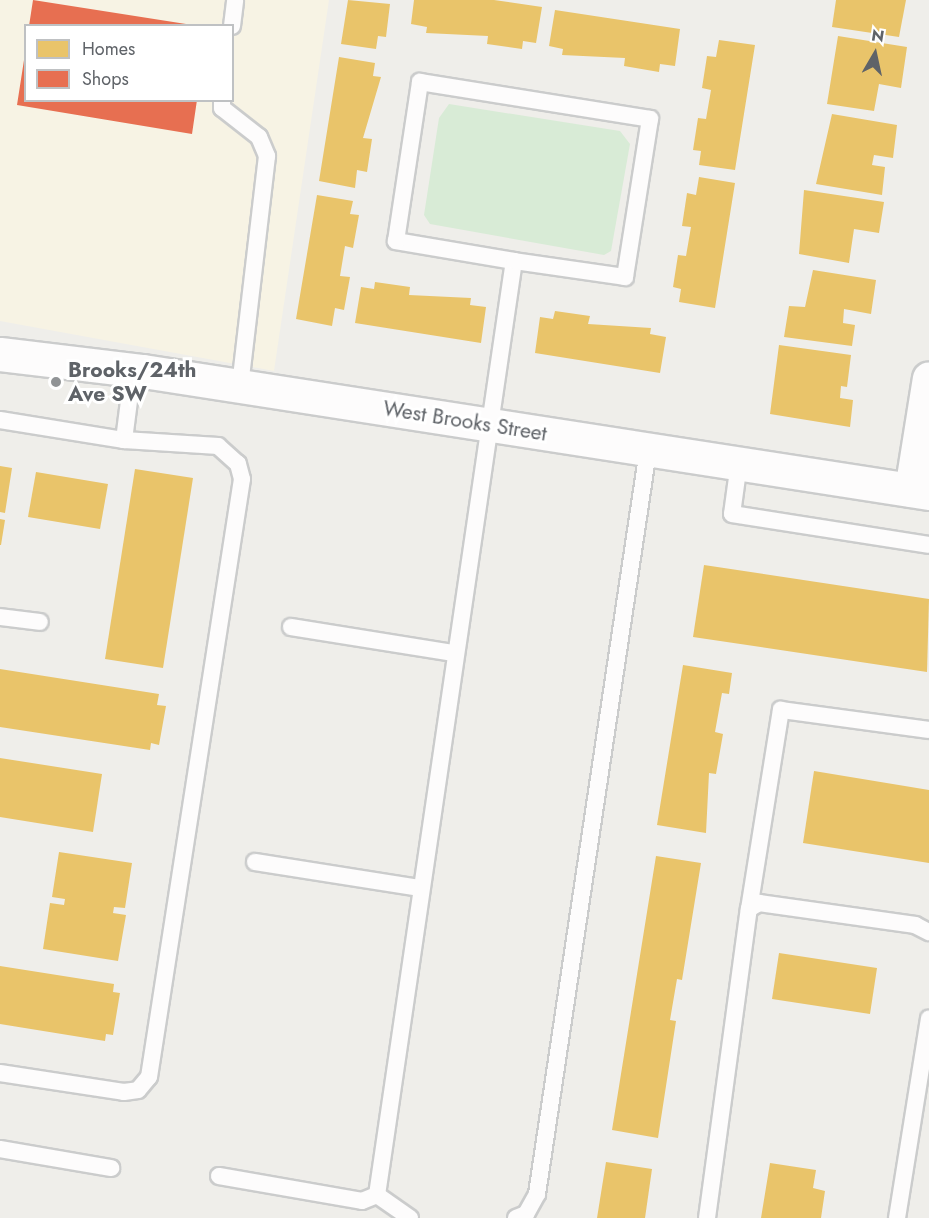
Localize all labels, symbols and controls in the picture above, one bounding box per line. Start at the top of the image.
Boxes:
text: N [870,23,886,48]
legend [24,24,234,102]
north arrow [845,24,905,84]
text: Homes [82,36,135,62]
text: Shops [82,66,129,92]
place label: Brooks/24th Ave SW [68,357,197,407]
marker: Brooks/24th Ave SW [49,375,63,389]
street label: West Brooks Street [381,396,549,446]

